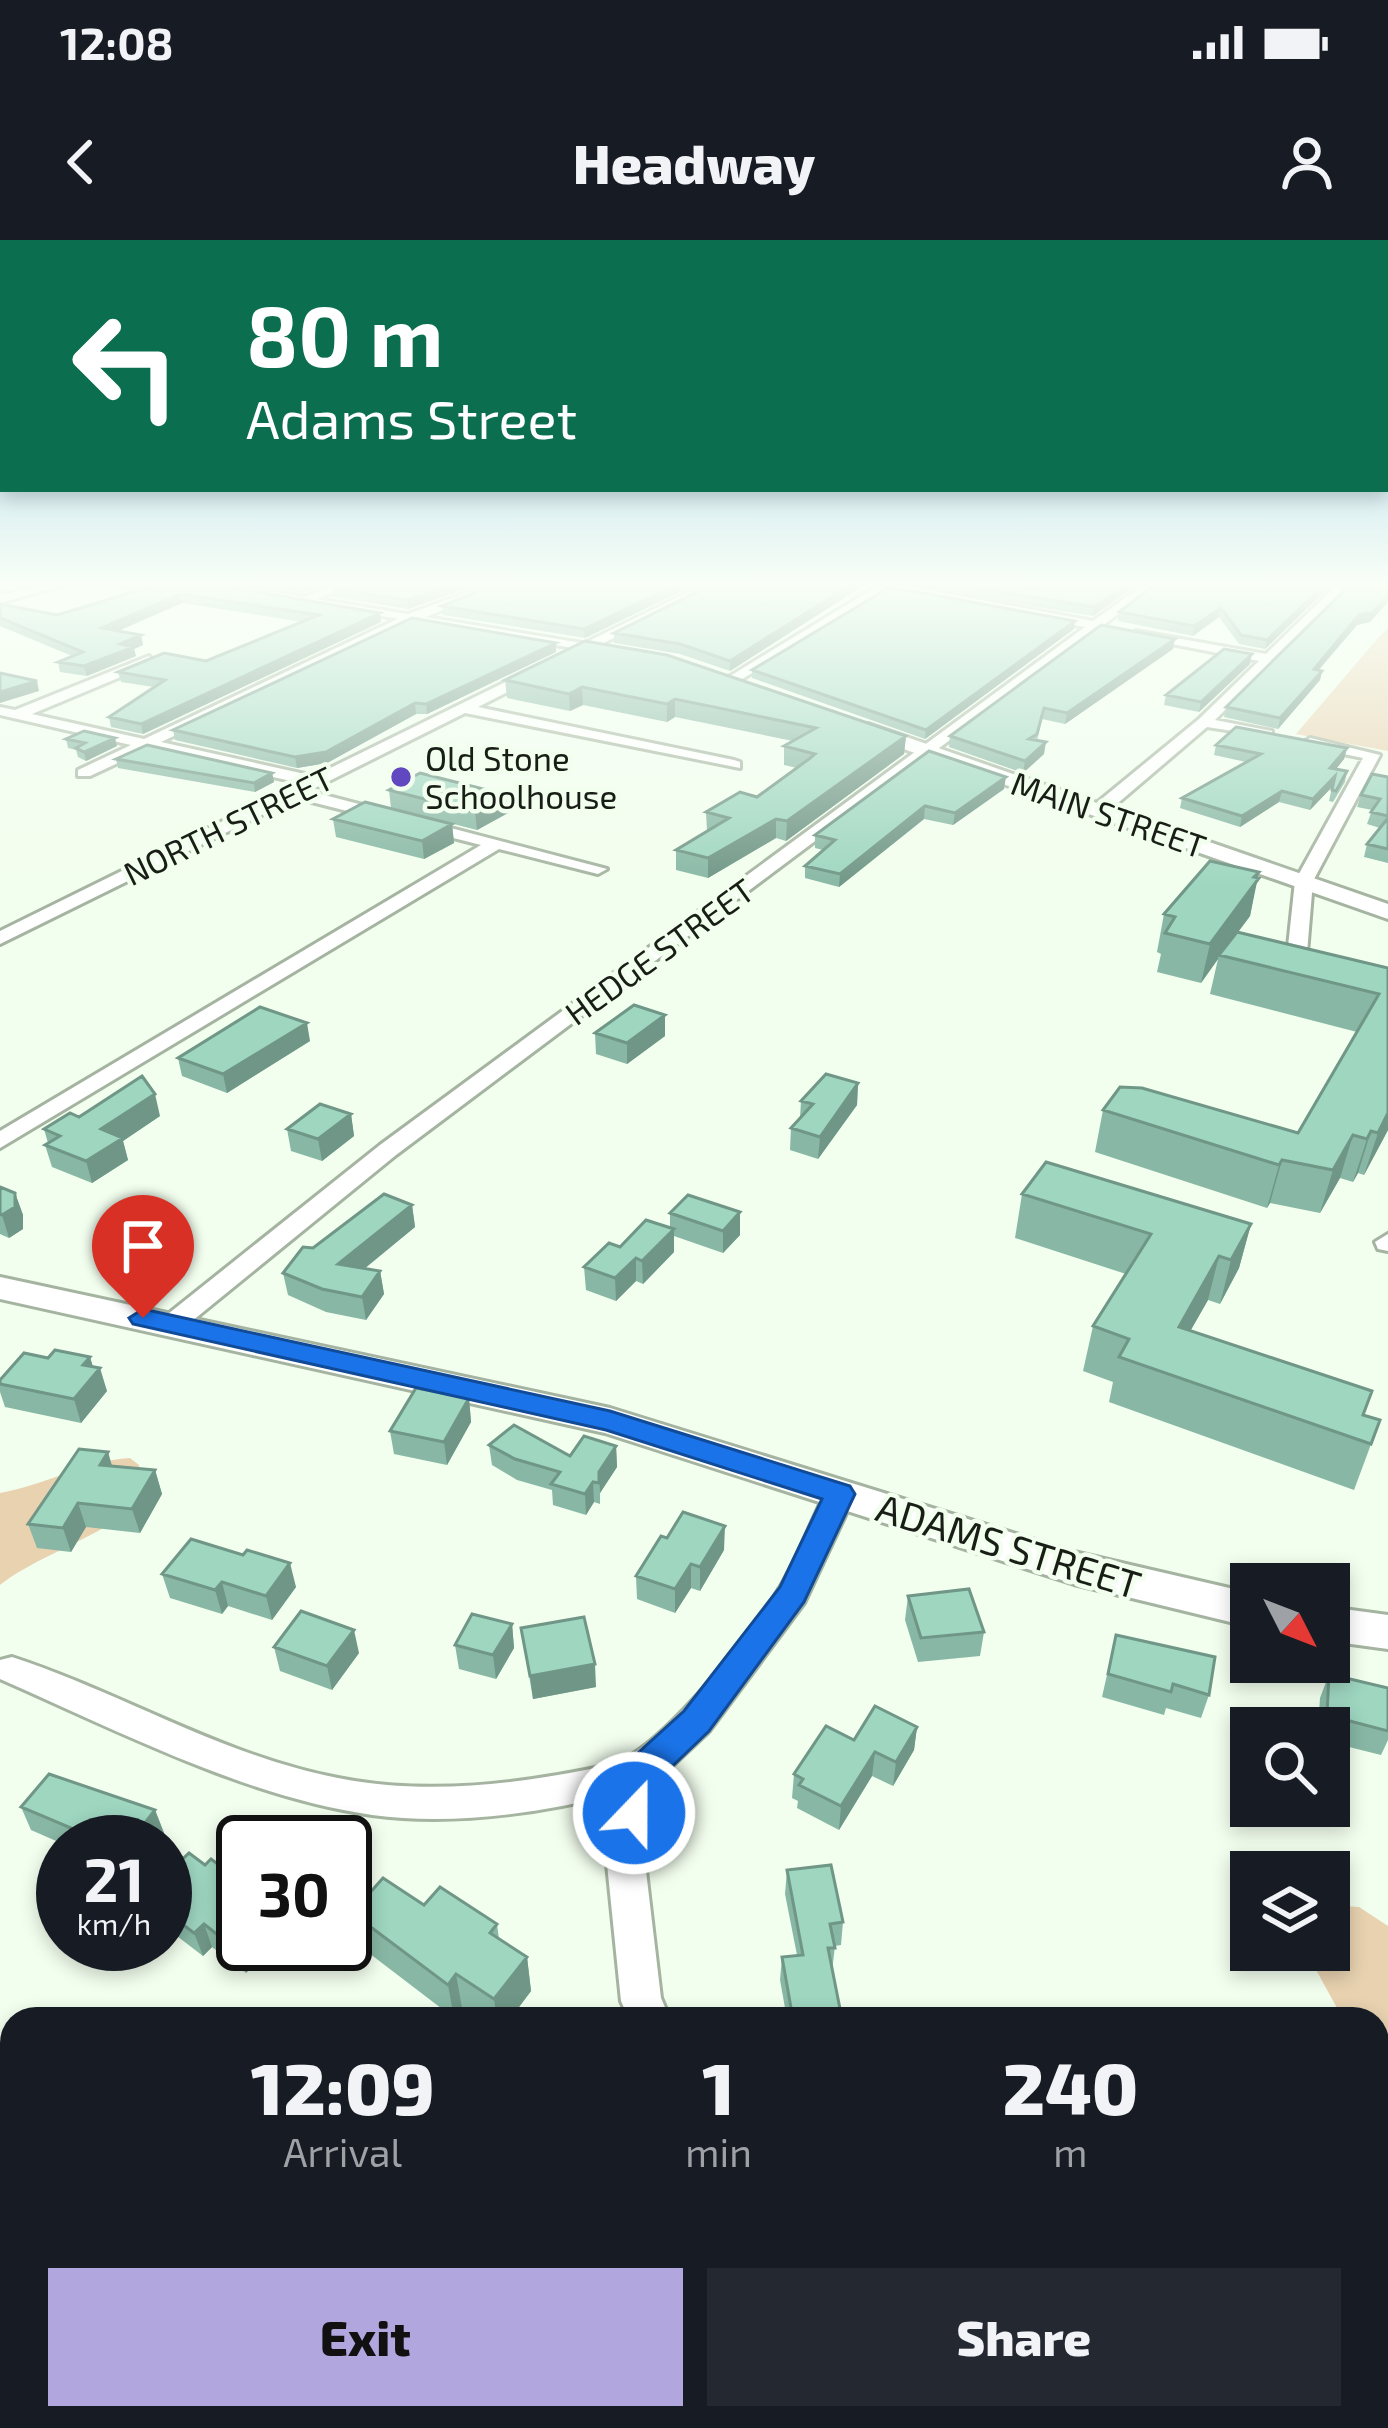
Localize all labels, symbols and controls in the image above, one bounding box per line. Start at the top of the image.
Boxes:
text: 12:08 [60,15,174,69]
icon: back [48,129,114,195]
icon: person [1274,129,1340,195]
text: Headway [573,130,815,195]
text: 80 m [246,283,443,384]
icon: left [48,288,204,444]
text: Adams Street [246,385,577,450]
place label: Old Stone Schoolhouse [425,738,617,816]
street label: NORTH STREET [117,757,339,893]
street label: MAIN STREET [1007,762,1211,866]
marker: Old Stone Schoolhouse [388,764,414,790]
street label: HEDGE STREET [557,869,761,1033]
pin [92,1195,194,1318]
icon: arrive [110,1213,176,1279]
street label: ADAMS STREET [871,1482,1147,1608]
north arrow [1230,1563,1350,1683]
map controls [1230,1563,1350,1971]
button: search [1230,1707,1350,1827]
position arrow [571,1750,697,1876]
speed limit sign: 30 [216,1815,372,1971]
text: 21 [84,1842,144,1914]
button: layers [1230,1851,1350,1971]
text: km/h [77,1905,151,1941]
text: 12:09 [251,2043,435,2129]
text: 1 [702,2043,735,2129]
text: 240 [1003,2043,1138,2129]
text: Arrival [283,2128,402,2175]
text: min [685,2128,752,2175]
text: m [1053,2128,1088,2175]
button: Exit [48,2268,683,2406]
button: Share [707,2268,1341,2406]

